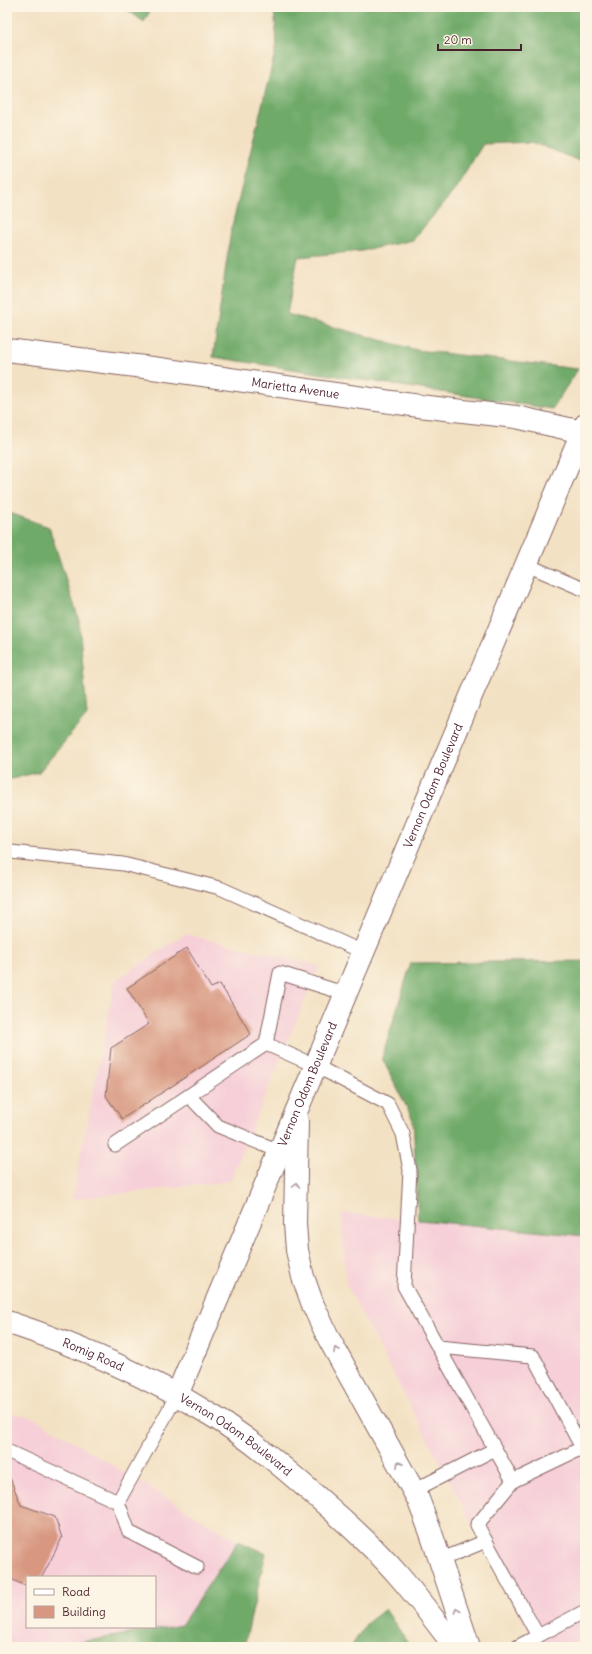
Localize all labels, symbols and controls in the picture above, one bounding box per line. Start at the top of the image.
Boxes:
scale bar [438,26,521,52]
text: 20 m [444,32,472,47]
street label: Marietta Avenue [251,374,340,402]
street label: Vernon Odom Boulevard [400,721,466,850]
street label: Vernon Odom Boulevard [274,1020,340,1149]
one-way arrow [292,1182,300,1188]
street label: Romig Road [60,1335,126,1374]
one-way arrow [333,1347,340,1354]
street label: Vernon Odom Boulevard [177,1390,295,1479]
one-way arrow [396,1461,403,1468]
legend [26,1576,156,1628]
text: Road [62,1584,90,1599]
text: Building [62,1604,106,1619]
one-way arrow [453,1607,462,1614]

